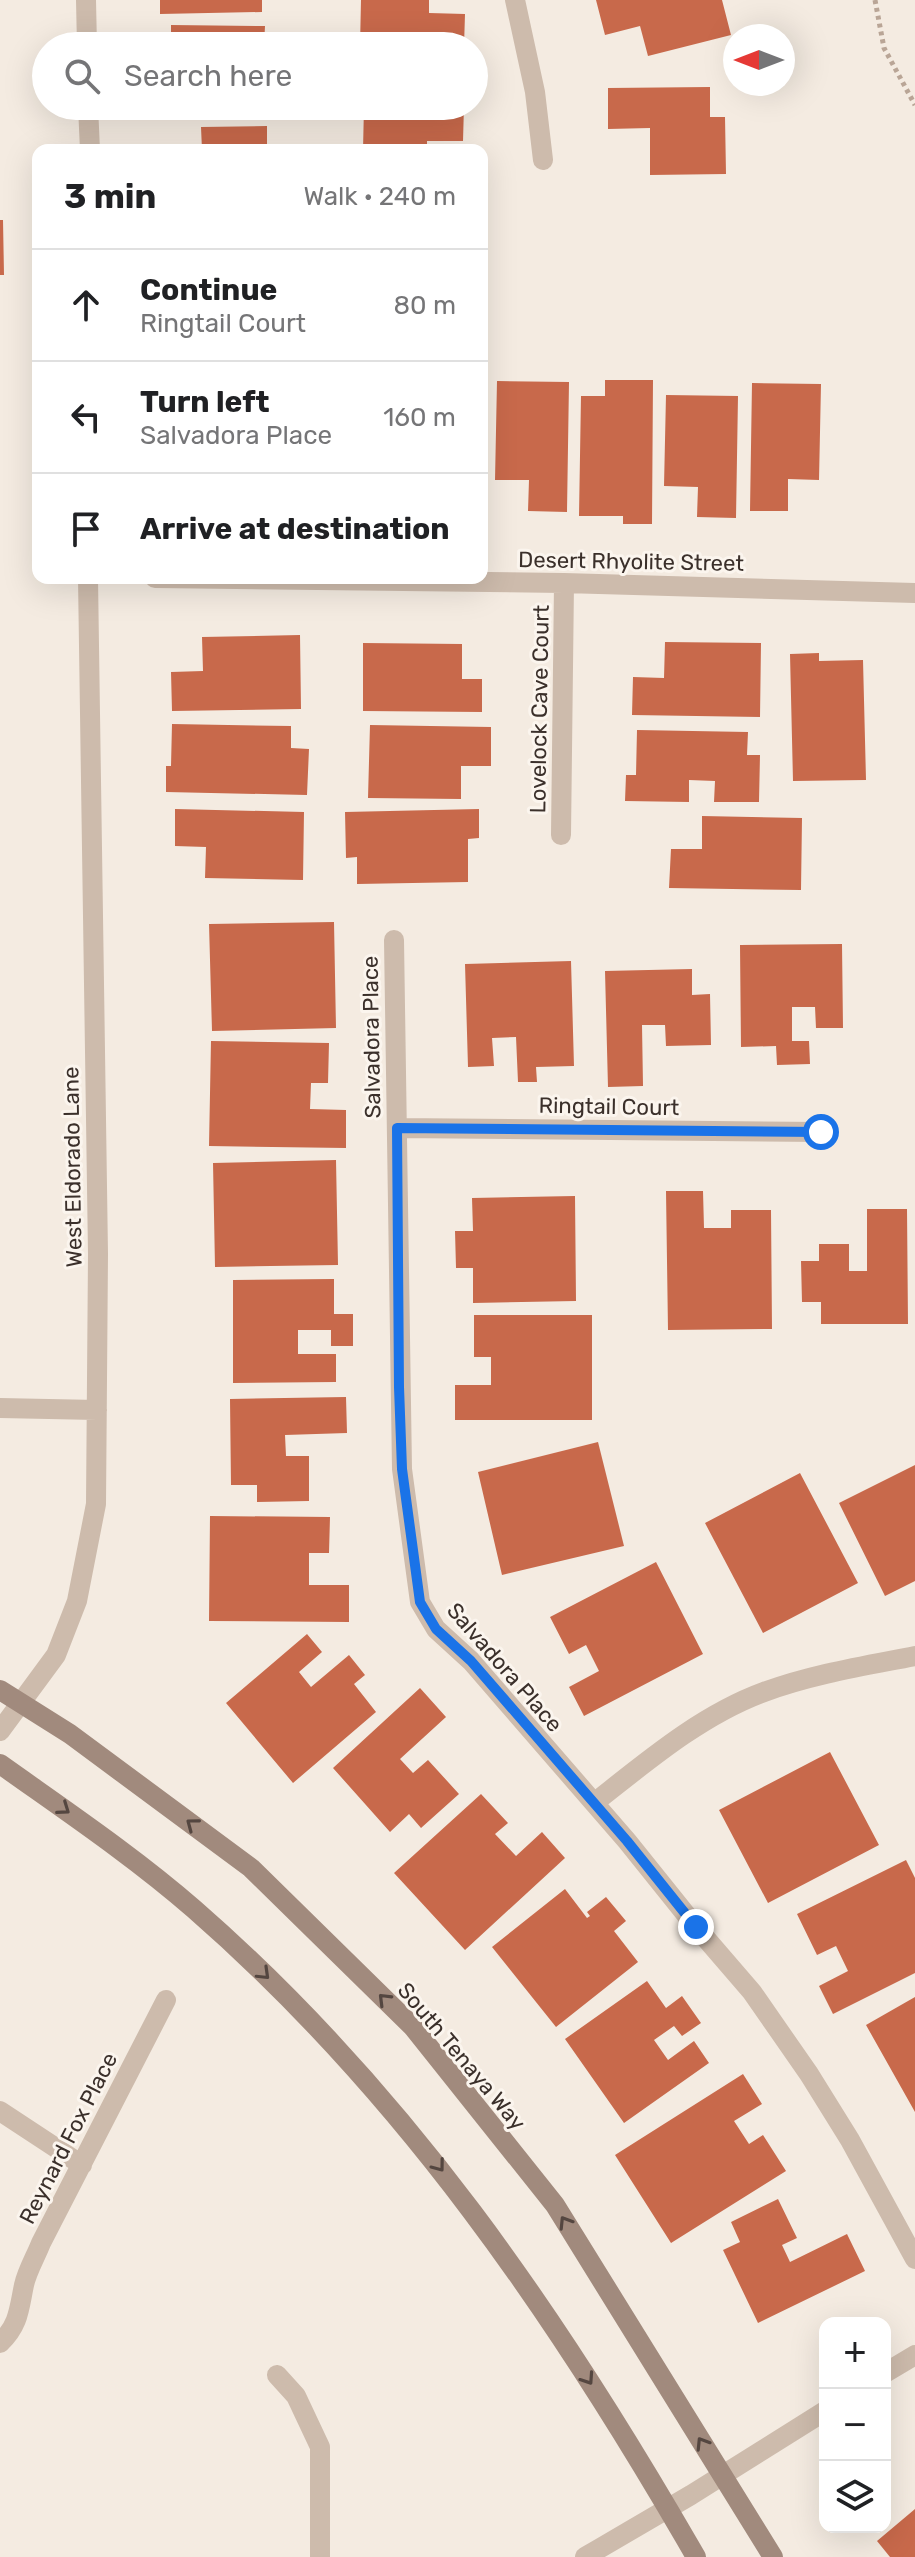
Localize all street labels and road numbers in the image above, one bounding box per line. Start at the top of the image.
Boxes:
street label: Desert Rhyolite Street [518,546,744,577]
street label: Lovelock Cave Court [524,604,555,814]
street label: Salvadora Place [357,955,386,1119]
street label: West Eldorado Lane [57,1066,88,1268]
street label: Ringtail Court [539,1092,680,1121]
street label: Salvadora Place [441,1597,568,1738]
street label: South Tenaya Way [392,1977,531,2136]
street label: Reynard Fox Place [14,2048,123,2228]

